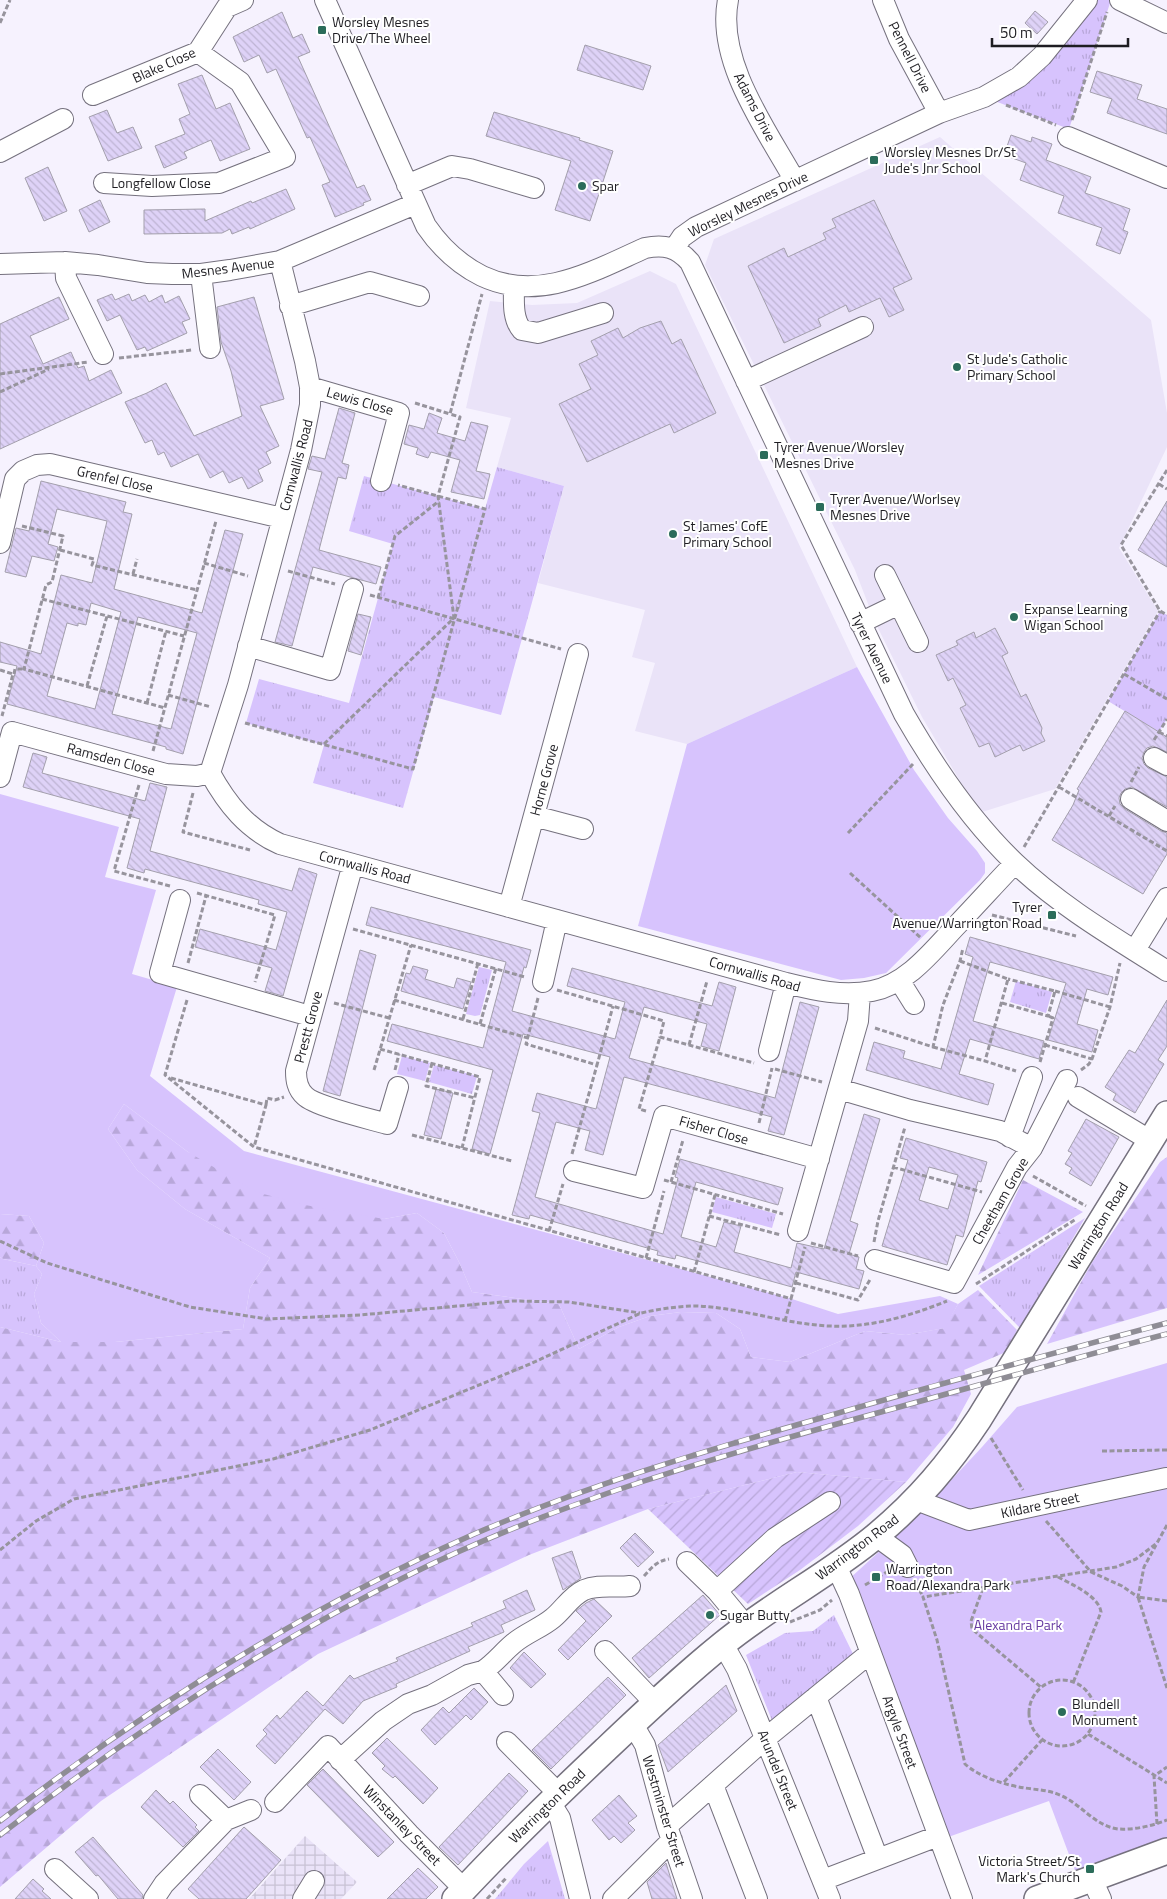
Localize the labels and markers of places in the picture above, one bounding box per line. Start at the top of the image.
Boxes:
place label: Worsley Mesnes Drive/The Wheel [332,11,431,48]
marker: Worsley Mesnes Drive/The Wheel [316,24,328,36]
place label: Worsley Mesnes Dr/St Jude's Jnr School [884,141,1016,178]
marker: Worsley Mesnes Dr/St Jude's Jnr School [868,154,880,166]
place label: Spar [592,175,619,196]
marker: Spar [576,180,588,192]
place label: St Jude's Catholic Primary School [967,348,1068,385]
marker: St Jude's Catholic Primary School [951,361,963,373]
place label: Tyrer Avenue/Worsley Mesnes Drive [774,436,904,473]
marker: Tyrer Avenue/Worsley Mesnes Drive [758,449,770,461]
place label: Tyrer Avenue/Worlsey Mesnes Drive [830,488,960,525]
marker: Tyrer Avenue/Worlsey Mesnes Drive [814,501,826,513]
place label: St James' CofE Primary School [683,515,772,552]
marker: St James' CofE Primary School [667,528,679,540]
place label: Expanse Learning Wigan School [1024,598,1128,635]
marker: Expanse Learning Wigan School [1008,611,1020,623]
place label: Tyrer Avenue/Warrington Road [893,896,1042,933]
marker: Tyrer Avenue/Warrington Road [1046,909,1058,921]
place label: Warrington Road/Alexandra Park [886,1558,1010,1595]
marker: Warrington Road/Alexandra Park [870,1571,882,1583]
place label: Sugar Butty [720,1604,790,1625]
marker: Sugar Butty [704,1609,716,1621]
place label: Blundell Monument [1072,1693,1137,1730]
marker: Blundell Monument [1056,1706,1068,1718]
place label: Victoria Street/St Mark's Church [978,1850,1080,1887]
marker: Victoria Street/St Mark's Church [1084,1863,1096,1875]

